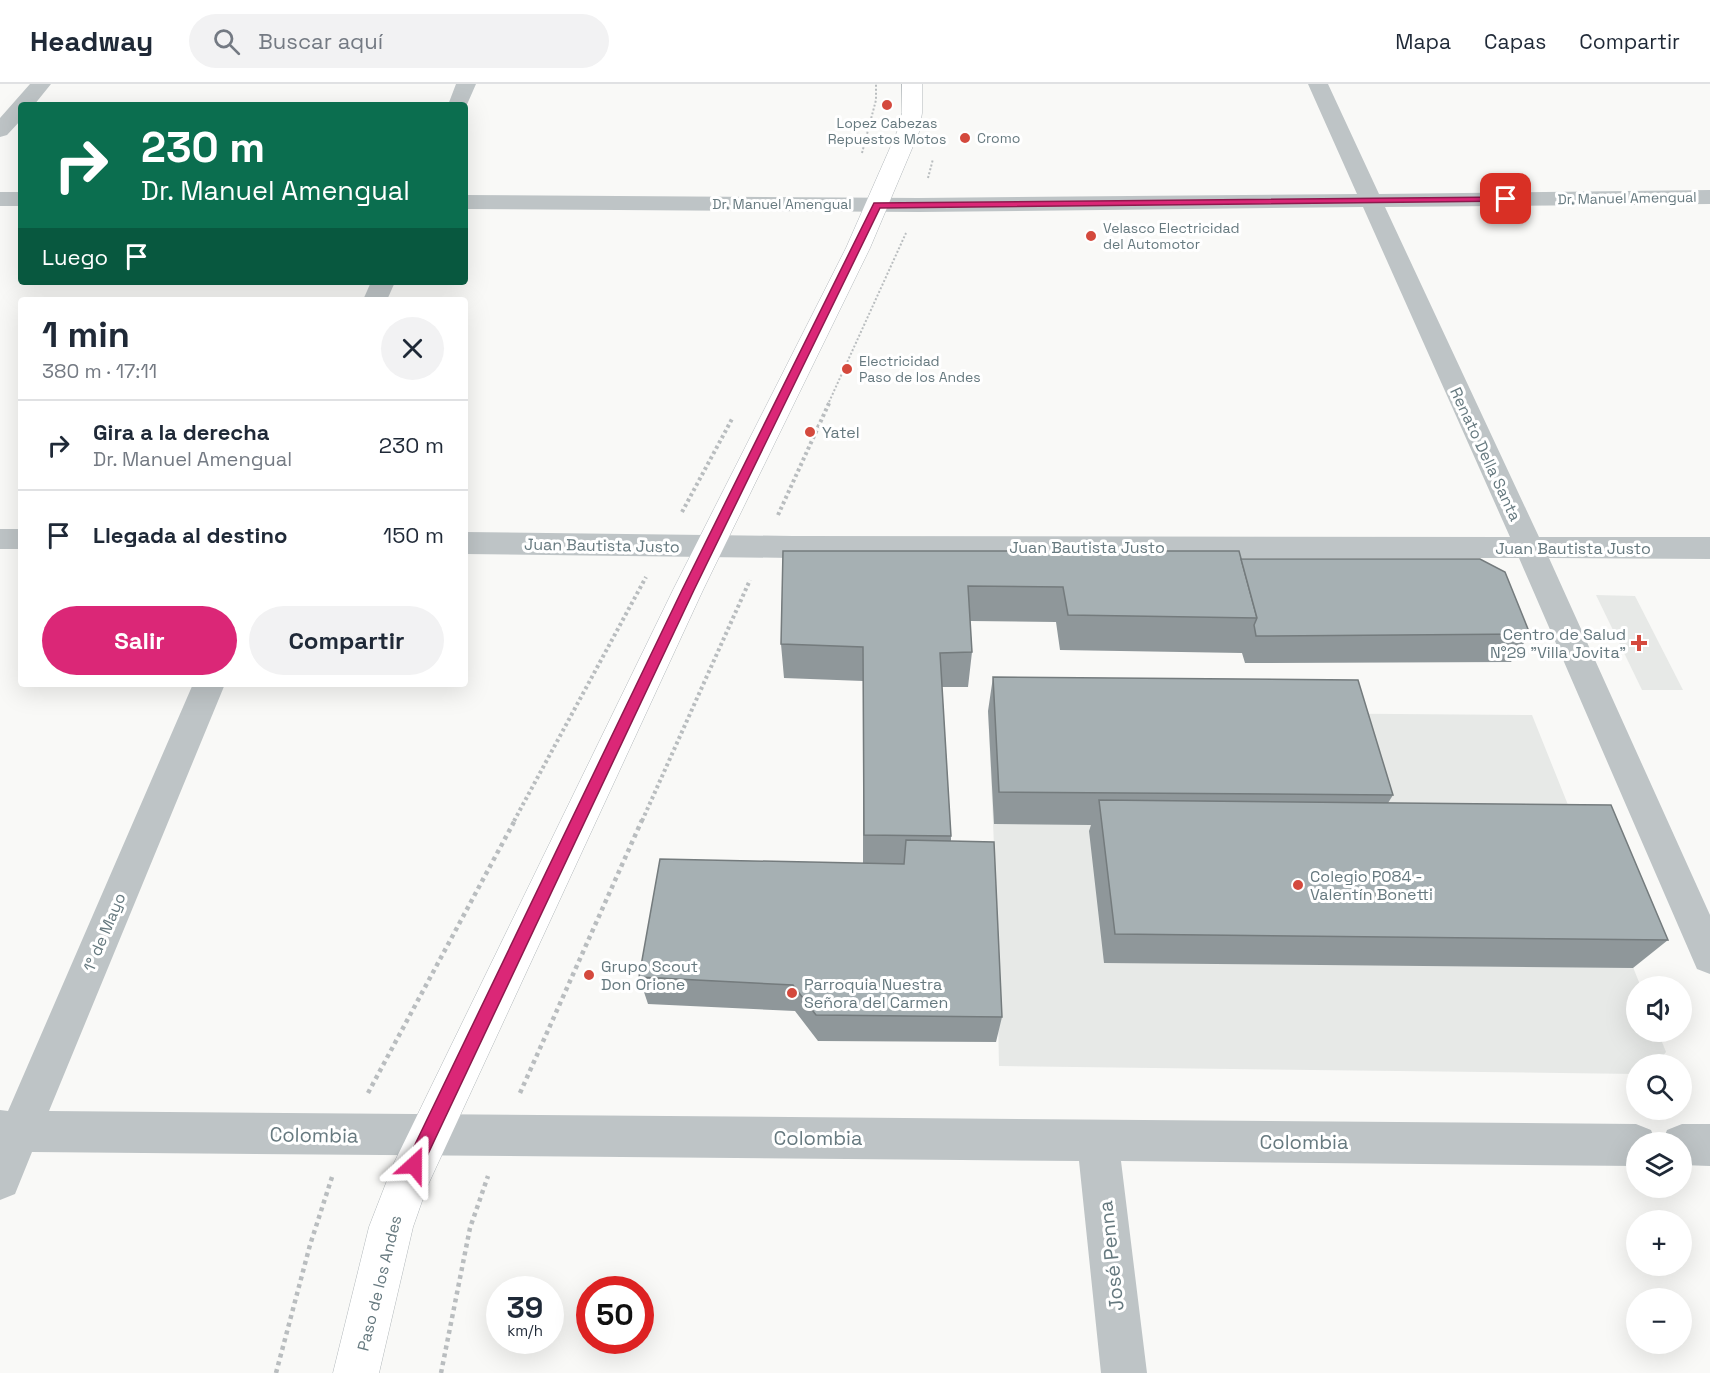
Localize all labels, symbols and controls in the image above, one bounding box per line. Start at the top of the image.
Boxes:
search box [189,14,609,68]
text: Headway [30,23,153,59]
icon: search [210,25,243,58]
text: Buscar aquí [258,27,383,55]
text: Mapa [1395,28,1451,55]
text: Capas [1484,28,1546,55]
text: Compartir [1579,28,1680,55]
marker: Lopez Cabezas Repuestos Motos [880,98,894,112]
place label: Lopez Cabezas Repuestos Motos [828,114,946,148]
text: 230 m [141,121,265,174]
icon: right [42,126,120,204]
place label: Cromo [977,129,1020,147]
marker: Cromo [958,131,972,145]
text: Dr. Manuel Amengual [141,173,410,208]
pin [1480,173,1531,224]
icon: arrive [1489,182,1522,215]
street label: Dr. Manuel Amengual [1557,188,1697,208]
street label: Dr. Manuel Amengual [712,195,852,213]
place label: Velasco Electricidad del Automotor [1103,219,1239,253]
marker: Velasco Electricidad del Automotor [1084,229,1098,243]
icon: arrive [120,240,153,273]
text: Luego [42,243,108,271]
text: 1 min [42,312,130,358]
button: close [381,317,444,380]
place label: Electricidad Paso de los Andes [859,352,981,386]
text: 380 m · 17:11 [42,358,157,384]
marker: Electricidad Paso de los Andes [840,362,854,376]
street label: Renato Della Santa [1445,384,1526,525]
text: Gira a la derecha [93,418,270,446]
place label: Yatel [822,422,860,443]
marker: Yatel [803,425,817,439]
icon: right [42,429,75,462]
text: 230 m [379,431,444,459]
text: Dr. Manuel Amengual [93,446,292,472]
icon: arrive [42,519,75,552]
text: Llegada al destino [93,521,287,549]
text: 150 m [383,521,444,549]
street label: Juan Bautista Justo [524,534,680,557]
street label: Juan Bautista Justo [1009,537,1165,558]
street label: Juan Bautista Justo [1495,538,1651,559]
button: Salir [42,606,237,675]
button: Compartir [249,606,444,675]
place label: Centro de Salud N°29 "Villa Jovita" [1490,624,1626,663]
marker: Centro de Salud N°29 "Villa Jovita" [1630,634,1648,652]
place label: Colegio P084 - Valentín Bonetti [1310,866,1433,905]
marker: Colegio P084 - Valentín Bonetti [1291,878,1305,892]
street label: 1° de Mayo [79,890,130,975]
place label: Grupo Scout Don Orione [601,956,698,995]
marker: Grupo Scout Don Orione [582,968,596,982]
place label: Parroquia Nuestra Señora del Carmen [804,974,948,1013]
map controls [1626,976,1692,1354]
button: sound [1626,976,1692,1042]
marker: Parroquia Nuestra Señora del Carmen [785,986,799,1000]
button: search [1626,1054,1692,1120]
street label: Colombia [269,1121,359,1149]
street label: Colombia [774,1125,862,1151]
street label: Colombia [1260,1129,1348,1155]
button: layers [1626,1132,1692,1198]
position arrow [382,1133,446,1197]
street label: José Penna [1092,1200,1130,1312]
button: + [1626,1210,1692,1276]
street label: Paso de los Andes [352,1213,407,1353]
speed limit sign: 50 [576,1276,654,1354]
text: 39 [507,1288,543,1327]
button: − [1626,1288,1692,1354]
text: km/h [507,1321,543,1340]

